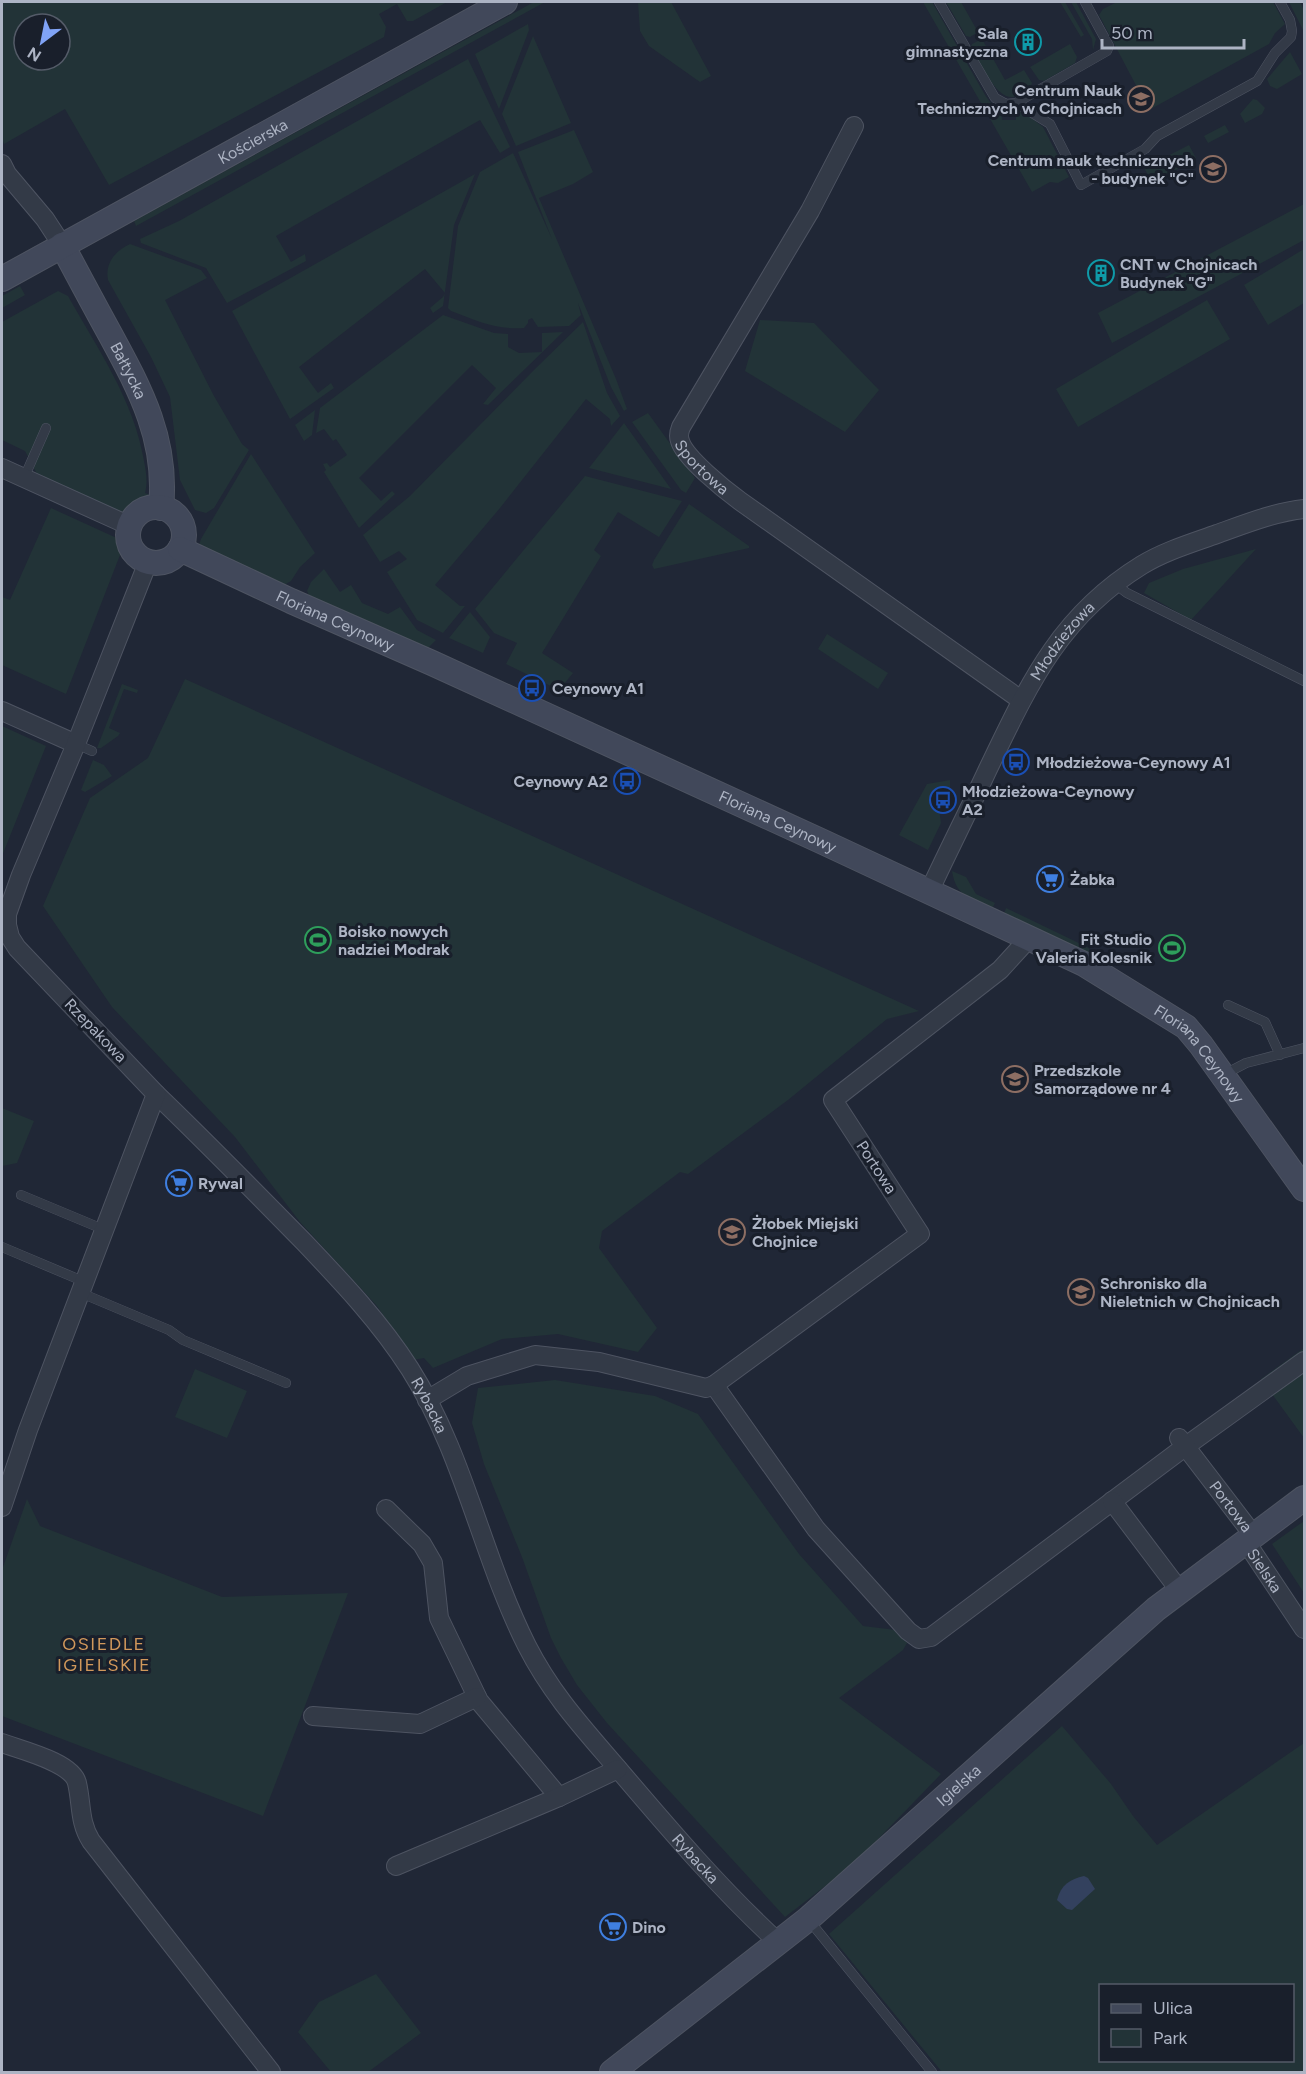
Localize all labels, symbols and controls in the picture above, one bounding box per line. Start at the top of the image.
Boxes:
north arrow [12,12,72,72]
scale bar [1102,12,1244,50]
text: 50 m [1111,22,1153,44]
place label: Sala gimnastyczna [906,24,1008,61]
building icon: Sala gimnastyczna [1013,27,1043,57]
text: N [24,43,45,66]
place label: Centrum Nauk Technicznych w Chojnicach [918,81,1122,118]
school or university icon: Centrum Nauk Technicznych w Chojnicach [1126,84,1156,114]
street label: Kościerska [215,115,291,168]
place label: Centrum nauk technicznych - budynek "C" [988,151,1194,188]
school or university icon: Centrum nauk technicznych - budynek "C" [1198,154,1228,184]
place label: CNT w Chojnicach Budynek "G" [1120,255,1257,292]
building icon: CNT w Chojnicach Budynek "G" [1086,258,1116,288]
street label: Bałtycka [106,339,150,402]
street label: Sportowa [671,437,733,499]
street label: Floriana Ceynowy [273,586,398,656]
street label: Młodzieżowa [1026,598,1098,684]
bus stop icon: Ceynowy A1 [517,673,547,703]
place label: Ceynowy A1 [552,679,644,698]
bus stop icon: Młodzieżowa-Ceynowy A1 [1001,747,1031,777]
place label: Młodzieżowa-Ceynowy A1 [1036,753,1230,772]
bus stop icon: Ceynowy A2 [612,766,642,796]
place label: Ceynowy A2 [514,772,608,791]
place label: Młodzieżowa-Ceynowy A2 [962,782,1135,819]
bus stop icon: Młodzieżowa-Ceynowy A2 [928,785,958,815]
street label: Floriana Ceynowy [716,787,840,857]
supermarket icon: Żabka [1035,864,1065,894]
place label: Żabka [1070,870,1115,889]
place label: Boisko nowych nadziei Modrak [338,922,450,959]
sports icon: Boisko nowych nadziei Modrak [303,925,333,955]
place label: Fit Studio Valeria Kolesnik [1036,930,1152,967]
sports icon: Fit Studio Valeria Kolesnik [1157,933,1187,963]
street label: Rzepakowa [61,994,131,1066]
street label: Floriana Ceynowy [1151,1001,1249,1107]
place label: Przedszkole Samorządowe nr 4 [1034,1061,1171,1098]
school or university icon: Przedszkole Samorządowe nr 4 [1000,1064,1030,1094]
street label: Portowa [852,1137,901,1197]
supermarket icon: Rywal [164,1168,194,1198]
place label: Rywal [198,1174,243,1193]
place label: Żłobek Miejski Chojnice [752,1214,858,1251]
school or university icon: Żłobek Miejski Chojnice [717,1217,747,1247]
place label: Schronisko dla Nieletnich w Chojnicach [1100,1274,1280,1311]
school or university icon: Schronisko dla Nieletnich w Chojnicach [1066,1277,1096,1307]
street label: Rybacka [407,1374,451,1436]
street label: Portowa [1205,1477,1256,1536]
street label: Sielska [1243,1545,1286,1596]
district label: OSIEDLE IGIELSKIE [57,1633,151,1676]
street label: Igielska [933,1761,985,1810]
street label: Rybacka [668,1830,723,1887]
supermarket icon: Dino [598,1912,628,1942]
place label: Dino [632,1918,666,1937]
legend [1099,1984,1294,2062]
text: Ulica [1153,1997,1193,2019]
text: Park [1153,2027,1188,2049]

